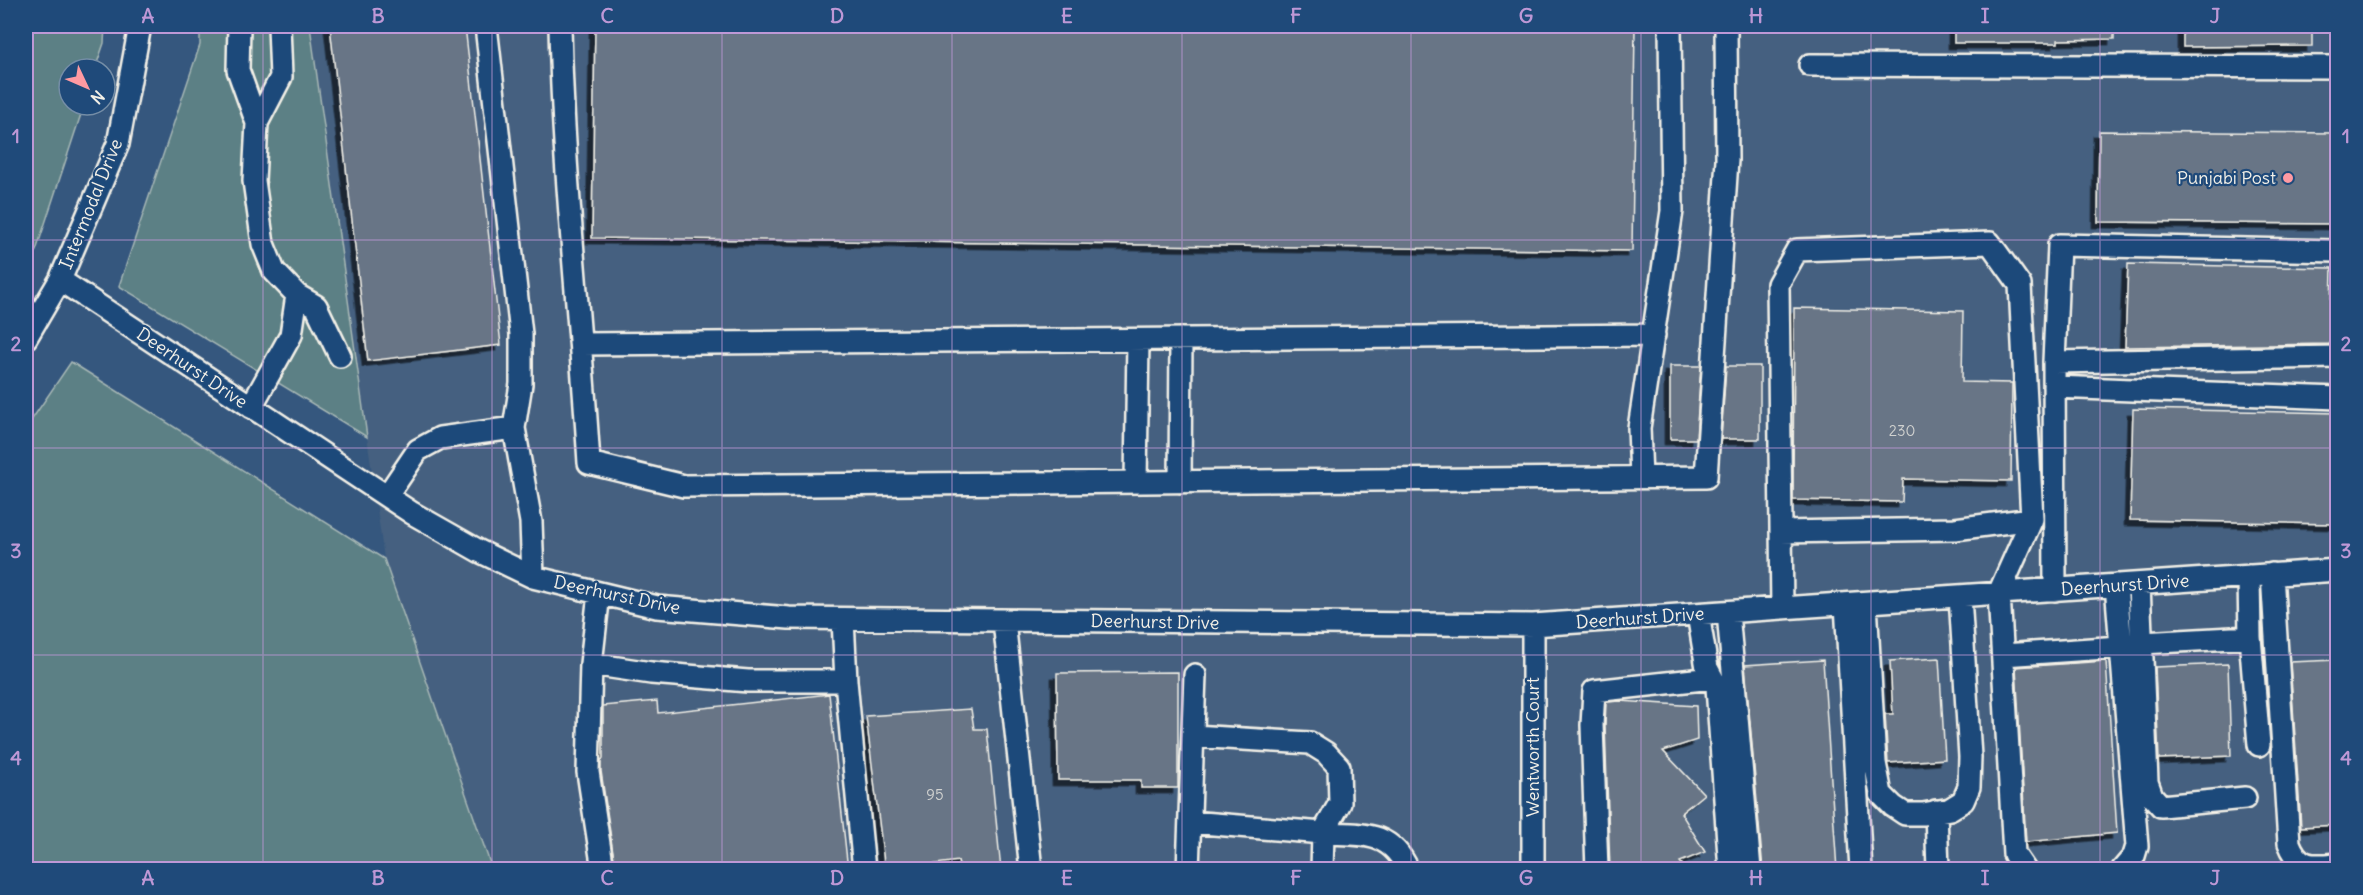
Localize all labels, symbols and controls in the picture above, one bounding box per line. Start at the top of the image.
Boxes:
text: A [142,3,155,28]
text: B [371,3,385,28]
text: C [600,3,614,28]
text: D [830,3,844,28]
text: E [1061,3,1073,28]
text: F [1290,3,1302,28]
text: G [1519,3,1533,28]
text: H [1749,3,1763,28]
text: I [1981,3,1990,28]
text: J [2210,3,2221,28]
north arrow [57,57,117,117]
text: N [87,86,109,108]
text: 1 [12,123,20,148]
text: 1 [2342,123,2350,148]
street label: Intermodal Drive [54,135,127,272]
place label: Punjabi Post [2177,166,2276,189]
marker: Punjabi Post [2281,171,2295,185]
street label: Deerhurst Drive [132,322,252,413]
text: 2 [11,331,22,356]
text: 2 [2341,331,2352,356]
house number: 230 [1889,421,1915,440]
text: 3 [10,538,22,563]
text: 3 [2340,538,2352,563]
street label: Deerhurst Drive [2060,569,2190,600]
street label: Deerhurst Drive [552,570,682,619]
street label: Deerhurst Drive [1575,602,1705,633]
street label: Deerhurst Drive [1090,609,1220,634]
street label: Wentworth Court [1521,677,1544,817]
text: 4 [10,745,22,770]
text: 4 [2340,745,2352,770]
house number: 95 [926,785,944,804]
text: A [142,865,155,890]
text: B [371,865,385,890]
text: C [600,865,614,890]
text: D [830,865,844,890]
text: E [1061,865,1073,890]
text: F [1290,865,1302,890]
text: G [1519,865,1533,890]
text: H [1749,865,1763,890]
text: I [1981,865,1990,890]
text: J [2210,865,2221,890]

